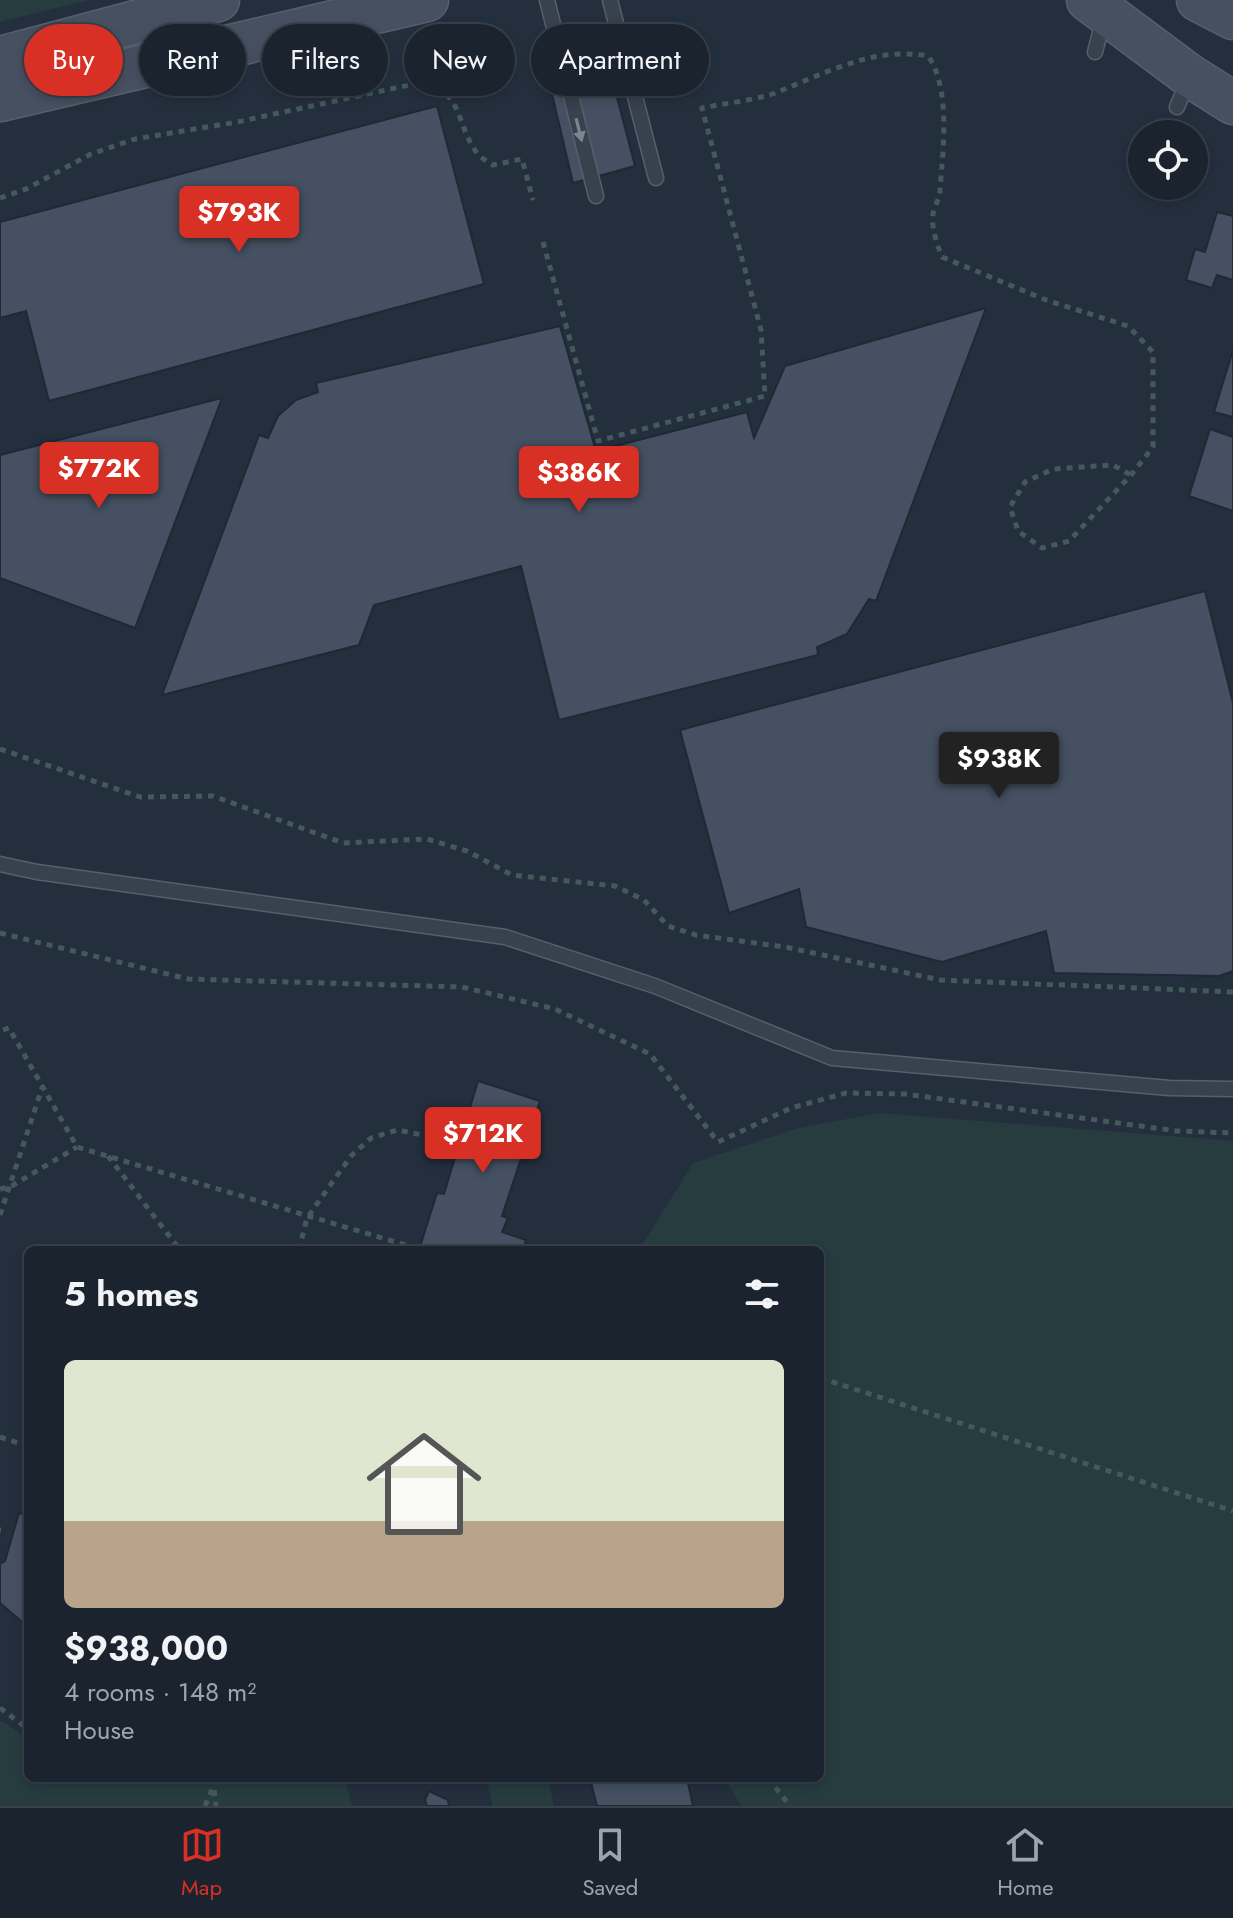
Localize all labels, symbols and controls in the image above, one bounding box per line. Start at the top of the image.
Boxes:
chip: Buy [24,24,123,96]
chip: Rent [139,24,246,96]
chip: Filters [262,24,388,96]
chip: New [404,24,515,96]
chip: Apartment [531,24,709,96]
one-way arrow [574,118,586,143]
map controls [1128,120,1208,200]
button: locate [1128,120,1208,200]
pin: $793K [183,186,295,254]
text: $793K [197,193,281,231]
pin: $772K [43,442,155,510]
pin: $386K [523,446,635,514]
text: $772K [58,449,140,487]
text: $386K [537,453,621,491]
pin: $938K [943,732,1055,800]
text: $938K [957,739,1041,777]
pin: $712K [427,1107,539,1175]
text: $712K [443,1114,523,1152]
text: 5 homes [64,1270,198,1319]
icon: filters [740,1272,784,1316]
icon: home [352,1412,496,1556]
text: $938,000 [64,1624,228,1673]
text: 4 rooms · 148 m² [64,1673,256,1711]
text: House [64,1711,134,1749]
tab: Map [180,1823,224,1903]
tab: Saved [583,1823,638,1903]
tab: Home [997,1823,1053,1903]

